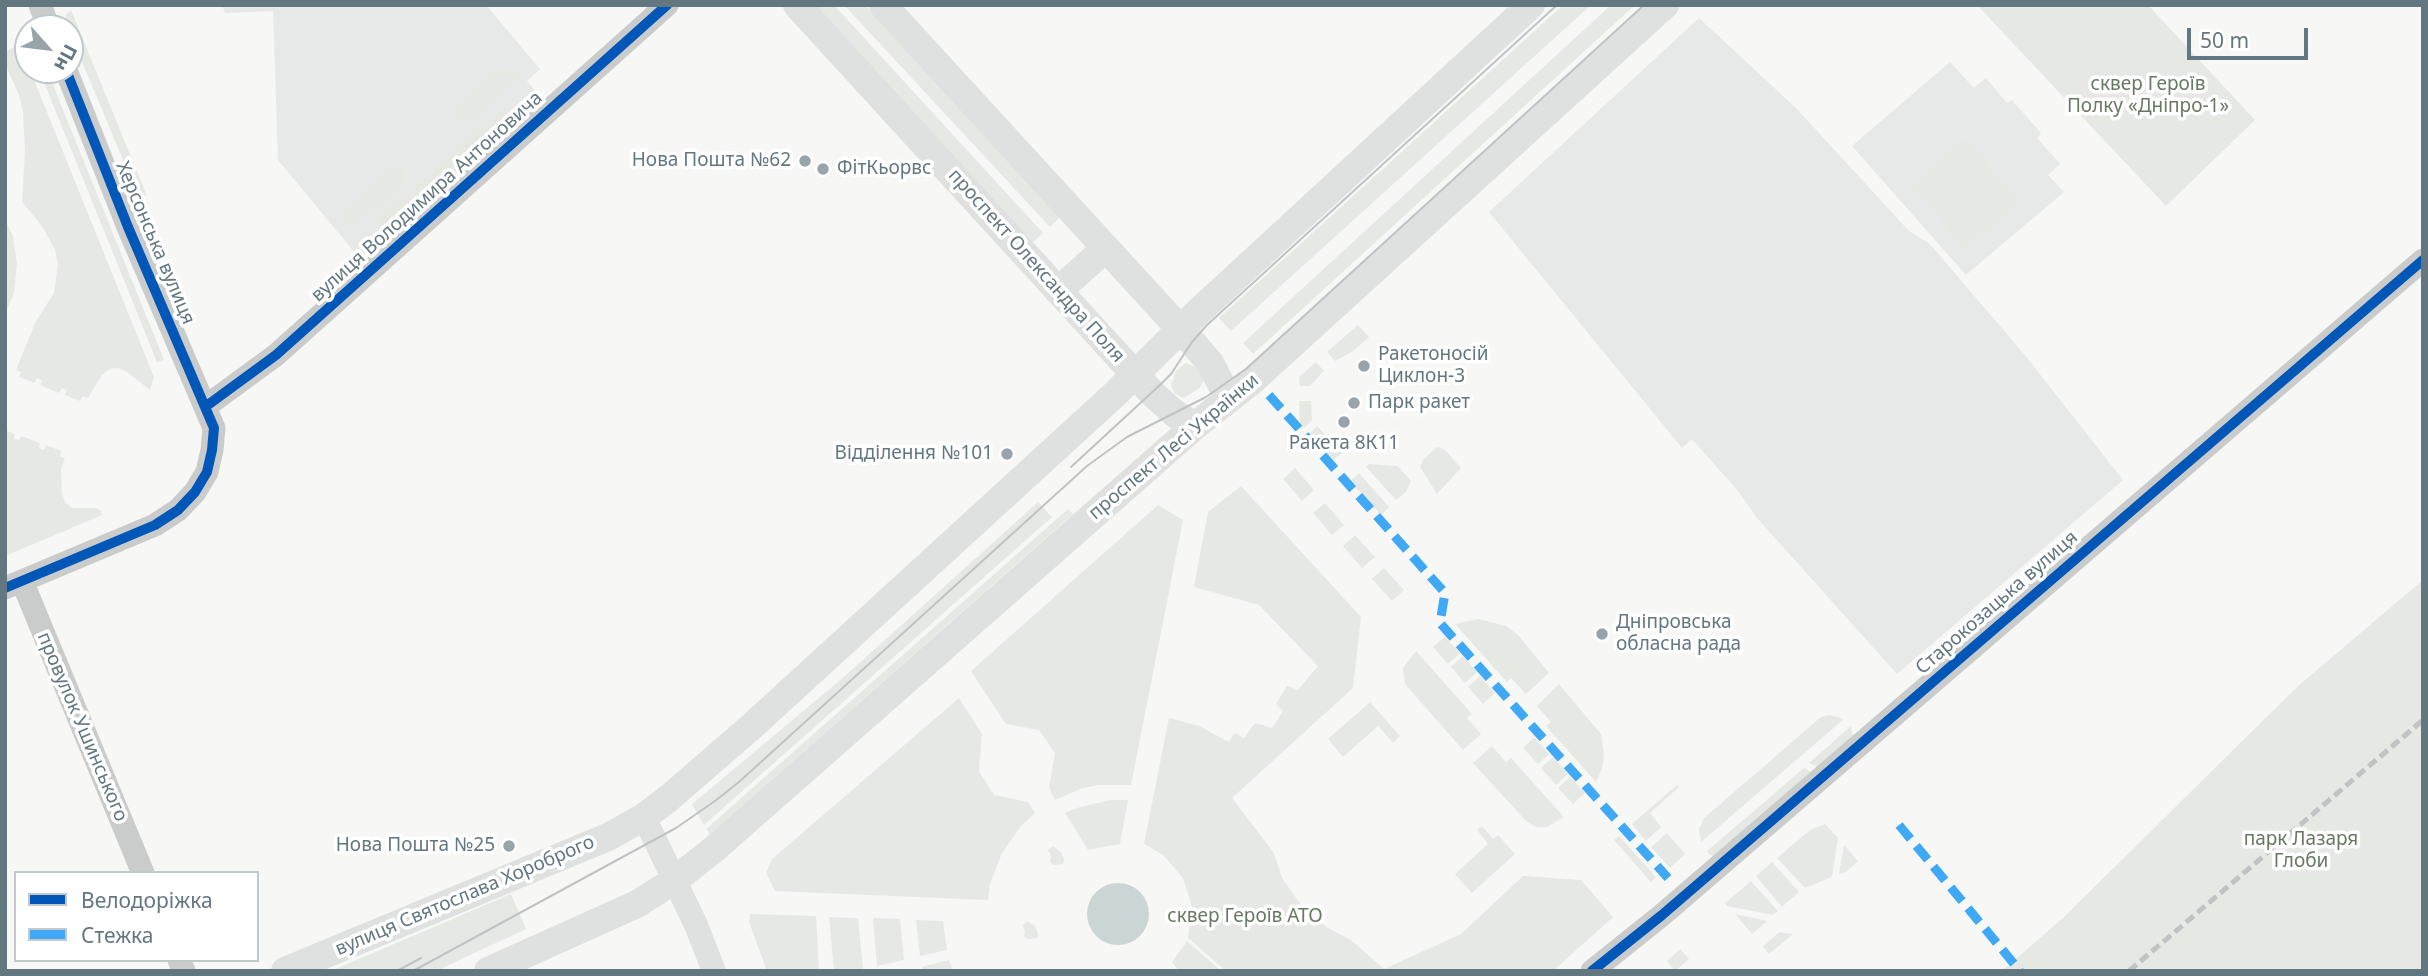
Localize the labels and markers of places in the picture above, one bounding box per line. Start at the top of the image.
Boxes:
place label: Нова Пошта №62 [632,150,791,172]
marker: Нова Пошта №62 [797,153,813,169]
place label: ФiтКьорвс [837,158,931,180]
marker: ФiтКьорвс [815,161,831,177]
place label: Ракетоносій Циклон-3 [1378,344,1489,388]
marker: Ракетоносій Циклон-3 [1356,358,1372,374]
place label: Парк ракет [1368,392,1470,414]
marker: Парк ракет [1346,395,1362,411]
marker: Ракета 8К11 [1336,414,1352,430]
place label: Ракета 8К11 [1289,433,1399,455]
place label: Відділення №101 [835,443,993,465]
marker: Відділення №101 [999,446,1015,462]
place label: Дніпровська обласна рада [1616,612,1741,656]
marker: Дніпровська обласна рада [1594,626,1610,642]
place label: Нова Пошта №25 [336,835,495,857]
marker: Нова Пошта №25 [501,838,517,854]

